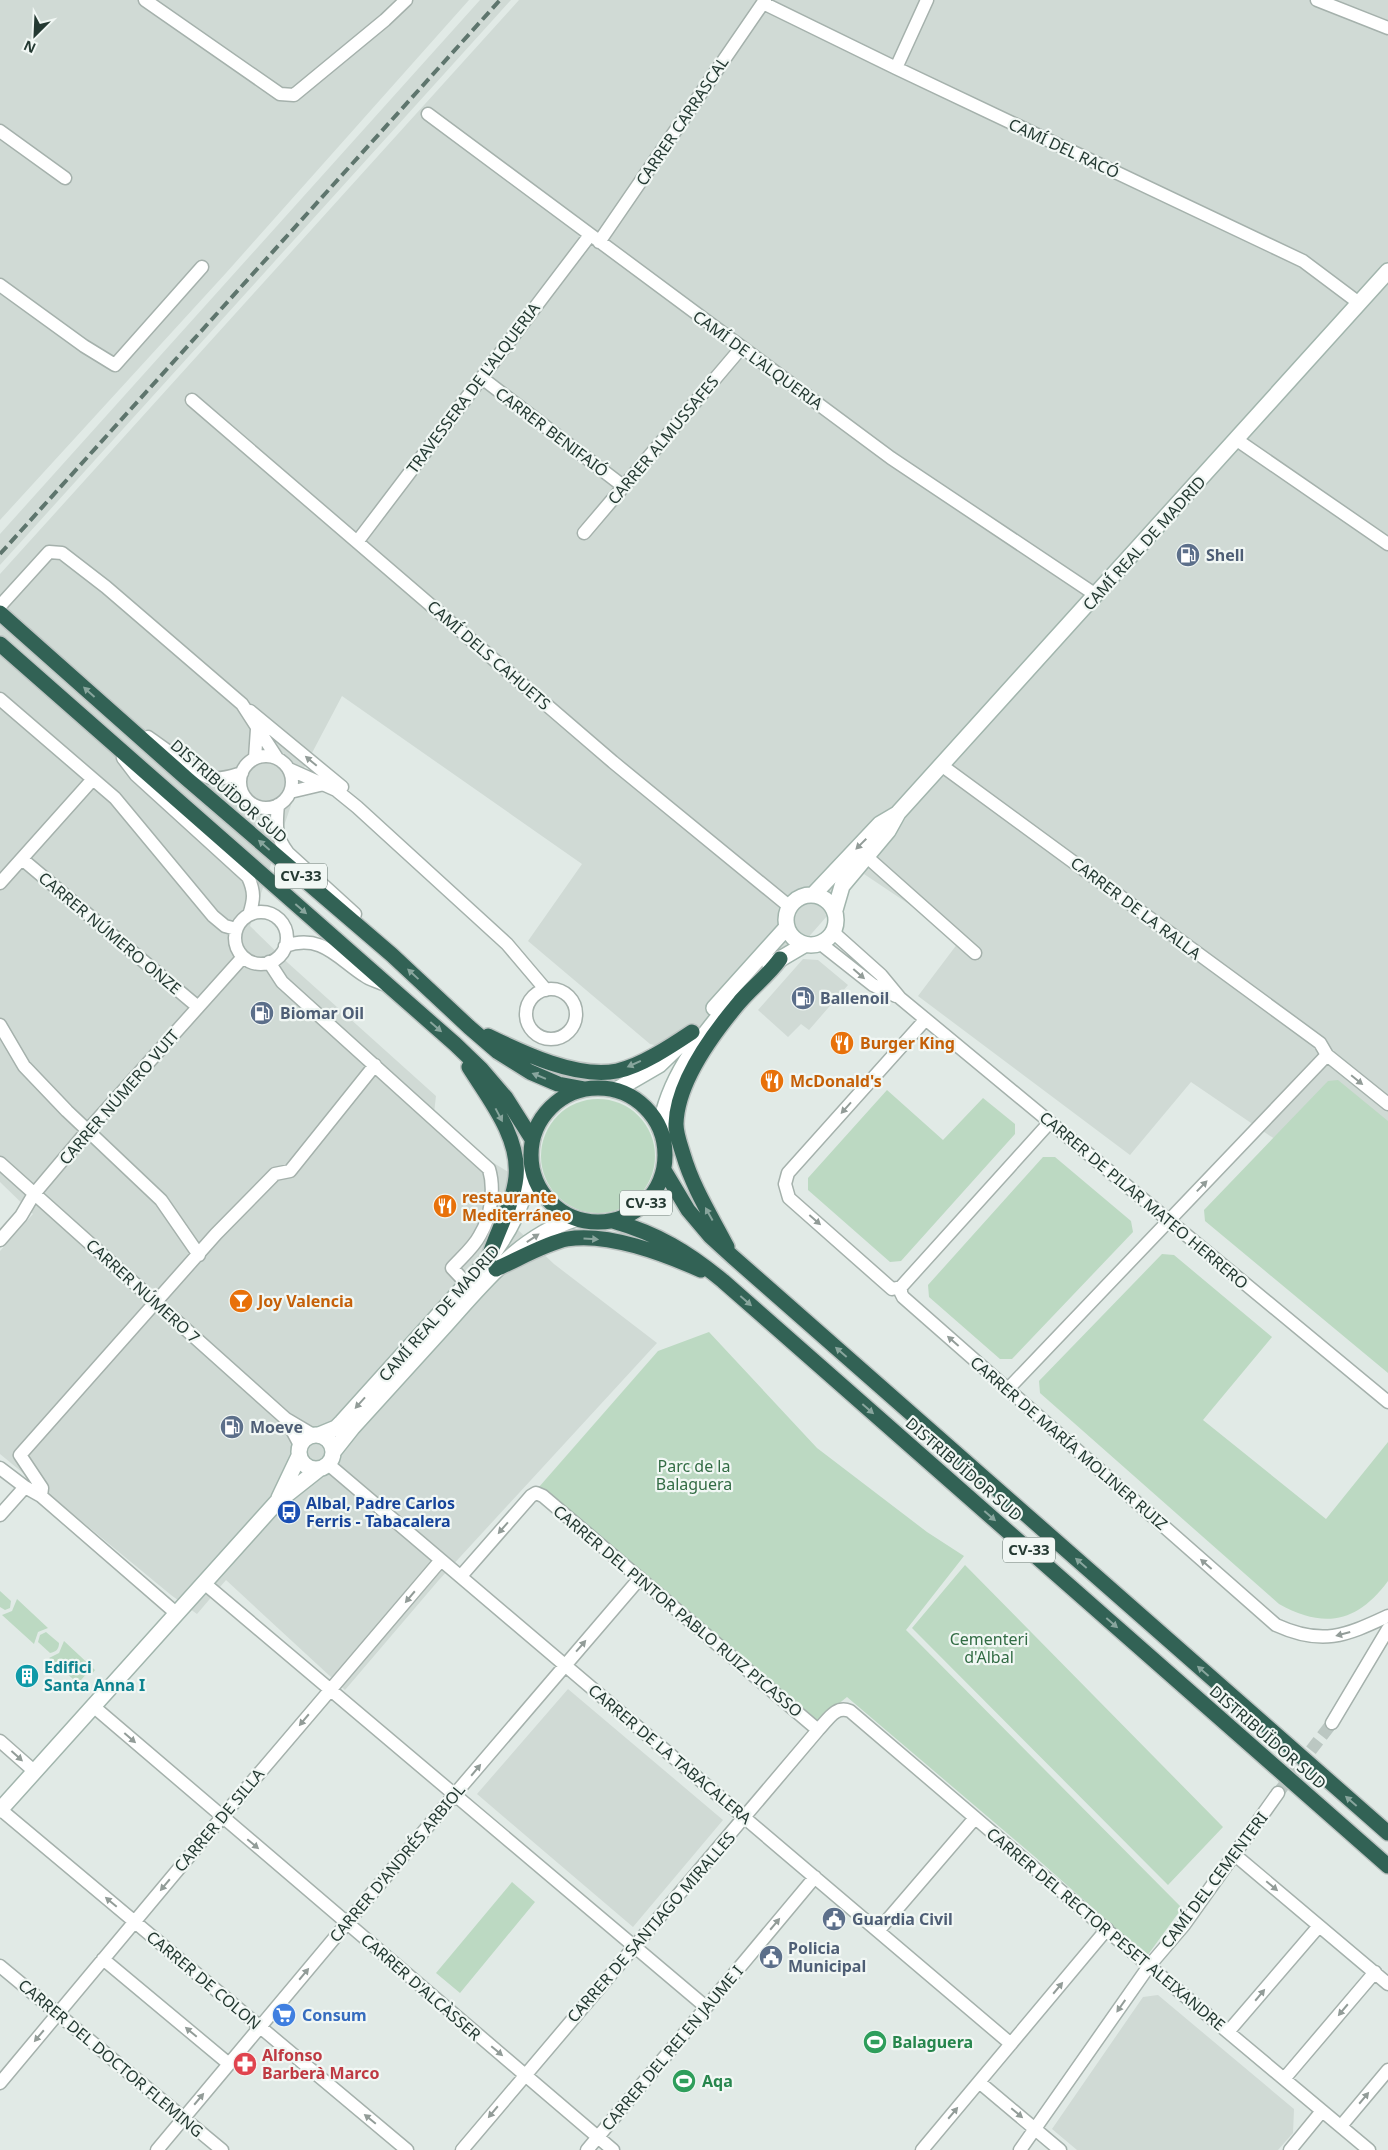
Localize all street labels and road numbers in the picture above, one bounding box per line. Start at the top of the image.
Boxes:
street label: CARRER CARRASCAL [631,52,733,190]
street label: CAMÍ DEL RACÓ [1005,113,1123,183]
street label: TRAVESSERA DE L'ALQUERIA [401,297,545,478]
street label: CAMÍ DE L'ALQUERIA [689,305,828,415]
street label: CARRER ALMUSSAFES [603,371,724,509]
street label: CARRER BENIFAIÓ [491,382,613,482]
street label: CAMÍ REAL DE MADRID [1078,471,1210,615]
street label: CAMÍ DELS CAHUETS [423,595,556,715]
street label: DISTRIBUÏDOR SUD [166,734,292,848]
street label: CARRER DE LA RALLA [1066,852,1206,965]
road number: CV-33 [275,864,327,888]
street label: CARRER NÚMERO ONZE [34,867,186,999]
street label: CARRER NÚMERO VUIT [54,1025,184,1169]
street label: CARRER DE PILAR MATEO HERRERO [1035,1106,1253,1294]
road number: CV-33 [620,1190,672,1216]
street label: CARRER NÚMERO 7 [81,1234,205,1348]
street label: CAMÍ REAL DE MADRID [374,1240,504,1386]
street label: CARRER DE MARÍA MOLINER RUIZ [966,1351,1172,1535]
street label: DISTRIBUÏDOR SUD [901,1412,1027,1526]
street label: CARRER DEL PINTOR PABLO RUIZ PICASSO [549,1500,807,1722]
road number: CV-33 [1003,1538,1055,1562]
street label: CARRER DE LA TABACALERA [584,1679,757,1829]
street label: DISTRIBUÏDOR SUD [1205,1680,1331,1794]
street label: CARRER DE SILLA [169,1763,269,1877]
street label: CARRER D'ANDRÉS ARBIOL [324,1779,470,1947]
street label: CAMÍ DEL CEMENTERI [1155,1807,1273,1953]
street label: CARRER DEL RECTOR PESET ALEIXANDRE [982,1823,1230,2035]
street label: CARRER DE SANTIAGO MIRALLES [562,1827,740,2027]
street label: CARRER DE COLON [142,1926,266,2034]
street label: CARRER D'ALCÀSSER [356,1929,486,2045]
street label: CARRER DEL REI EN JAUME I [596,1961,748,2135]
street label: CARRER DEL DOCTOR FLEMING [14,1974,208,2142]

